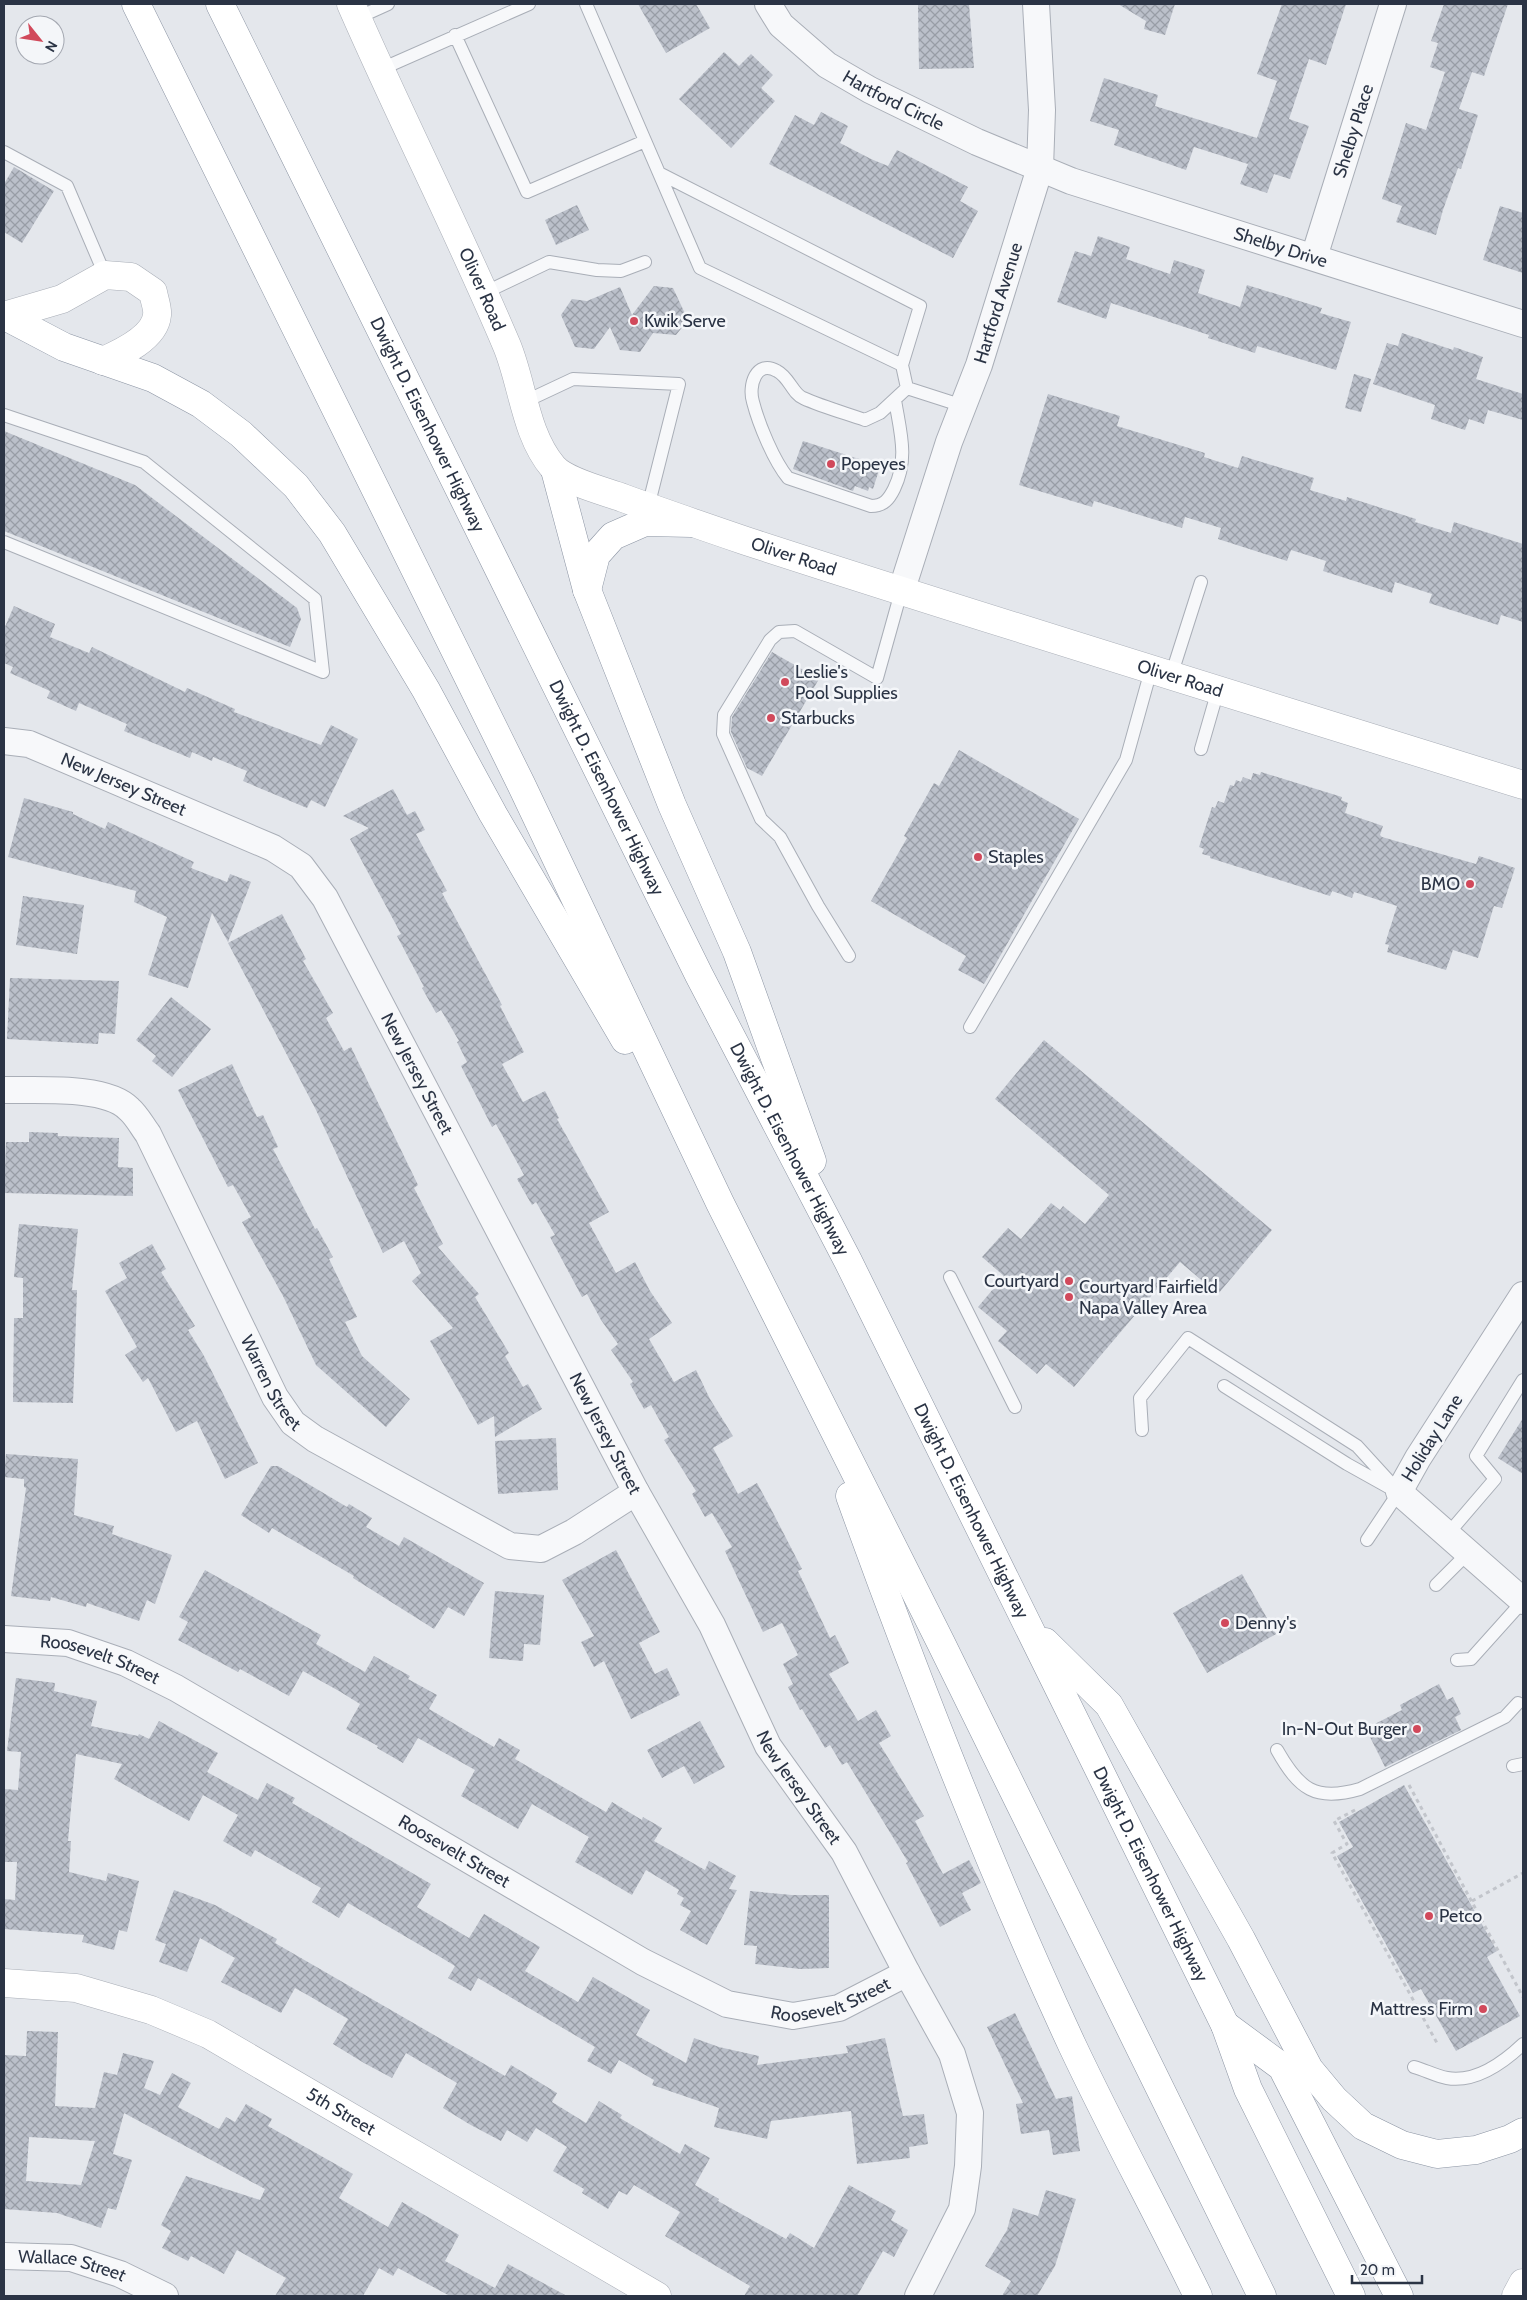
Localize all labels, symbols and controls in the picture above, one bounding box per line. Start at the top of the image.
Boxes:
north arrow [15,15,65,65]
text: N [41,38,62,55]
street label: Hartford Circle [839,66,948,135]
street label: Shelby Place [1328,81,1378,181]
street label: Shelby Drive [1231,222,1330,272]
street label: Hartford Avenue [969,240,1027,366]
street label: Oliver Road [454,244,510,334]
place label: Kwik Serve [644,310,726,332]
street label: Dwight D. Eisenhower Highway [365,313,490,536]
marker: Kwik Serve [628,315,640,327]
place label: Popeyes [841,453,906,475]
marker: Popeyes [825,458,837,470]
street label: Oliver Road [748,532,839,581]
street label: Oliver Road [1134,655,1226,702]
place label: Leslie's Pool Supplies [795,661,898,704]
marker: Leslie's Pool Supplies [779,676,791,688]
street label: Dwight D. Eisenhower Highway [544,677,669,899]
place label: Starbucks [781,707,855,729]
marker: Starbucks [765,712,777,724]
street label: New Jersey Street [58,748,190,821]
place label: Staples [988,846,1044,868]
marker: Staples [972,851,984,863]
place label: BMO [1421,873,1460,895]
marker: BMO [1464,878,1476,890]
street label: New Jersey Street [376,1009,458,1138]
street label: Dwight D. Eisenhower Highway [725,1039,854,1259]
place label: Courtyard [984,1270,1059,1292]
marker: Courtyard [1063,1275,1075,1287]
place label: Courtyard Fairfield Napa Valley Area [1079,1276,1218,1319]
marker: Courtyard Fairfield Napa Valley Area [1063,1291,1075,1303]
street label: Warren Street [236,1332,305,1436]
street label: New Jersey Street [564,1369,646,1498]
street label: Holiday Lane [1396,1390,1468,1486]
street label: Dwight D. Eisenhower Highway [909,1400,1034,1622]
place label: Denny's [1235,1612,1297,1634]
marker: Denny's [1219,1617,1231,1629]
street label: Roosevelt Street [40,1630,163,1689]
place label: In-N-Out Burger [1282,1718,1407,1740]
marker: In-N-Out Burger [1411,1723,1423,1735]
street label: New Jersey Street [751,1727,846,1849]
street label: Dwight D. Eisenhower Highway [1088,1763,1213,1985]
street label: Roosevelt Street [395,1810,514,1893]
place label: Petco [1439,1905,1482,1927]
marker: Petco [1423,1910,1435,1922]
street label: Roosevelt Street [769,1972,894,2027]
place label: Mattress Firm [1370,1998,1473,2020]
marker: Mattress Firm [1477,2003,1489,2015]
street label: 5th Street [303,2083,379,2140]
street label: Wallace Street [18,2245,130,2286]
scale bar [1352,2252,1422,2284]
text: 20 m [1360,2261,1395,2279]

